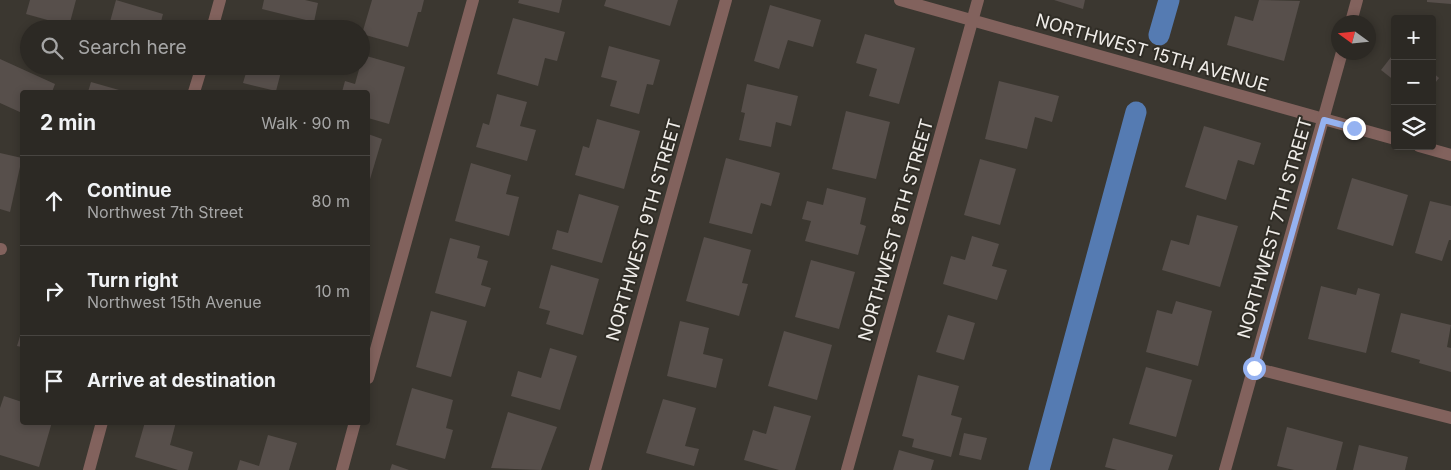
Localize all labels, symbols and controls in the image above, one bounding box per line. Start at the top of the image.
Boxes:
street label: NORTHWEST 15TH AVENUE [1033,9,1271,96]
north arrow [1331,15,1376,60]
map controls [1391,15,1436,150]
button: + [1391,15,1436,60]
search box [20,20,370,75]
icon: search [38,34,66,62]
text: Search here [78,36,187,59]
button: − [1391,60,1436,105]
button: layers [1391,105,1436,150]
text: 2 min [40,110,96,135]
text: Walk · 90 m [261,113,350,133]
street label: NORTHWEST 7TH STREET [1233,115,1316,341]
street label: NORTHWEST 9TH STREET [602,116,685,343]
street label: NORTHWEST 8TH STREET [854,116,937,343]
route end [1343,117,1366,140]
text: Continue [87,179,172,202]
icon: ahead [40,187,68,215]
text: 80 m [311,191,350,211]
text: Northwest 7th Street [87,202,243,222]
text: Turn right [87,269,178,292]
icon: right [40,277,68,305]
text: 10 m [315,281,350,301]
text: Northwest 15th Avenue [87,292,262,312]
route start [1243,357,1266,380]
icon: arrive [40,367,68,395]
text: Arrive at destination [87,369,276,392]

